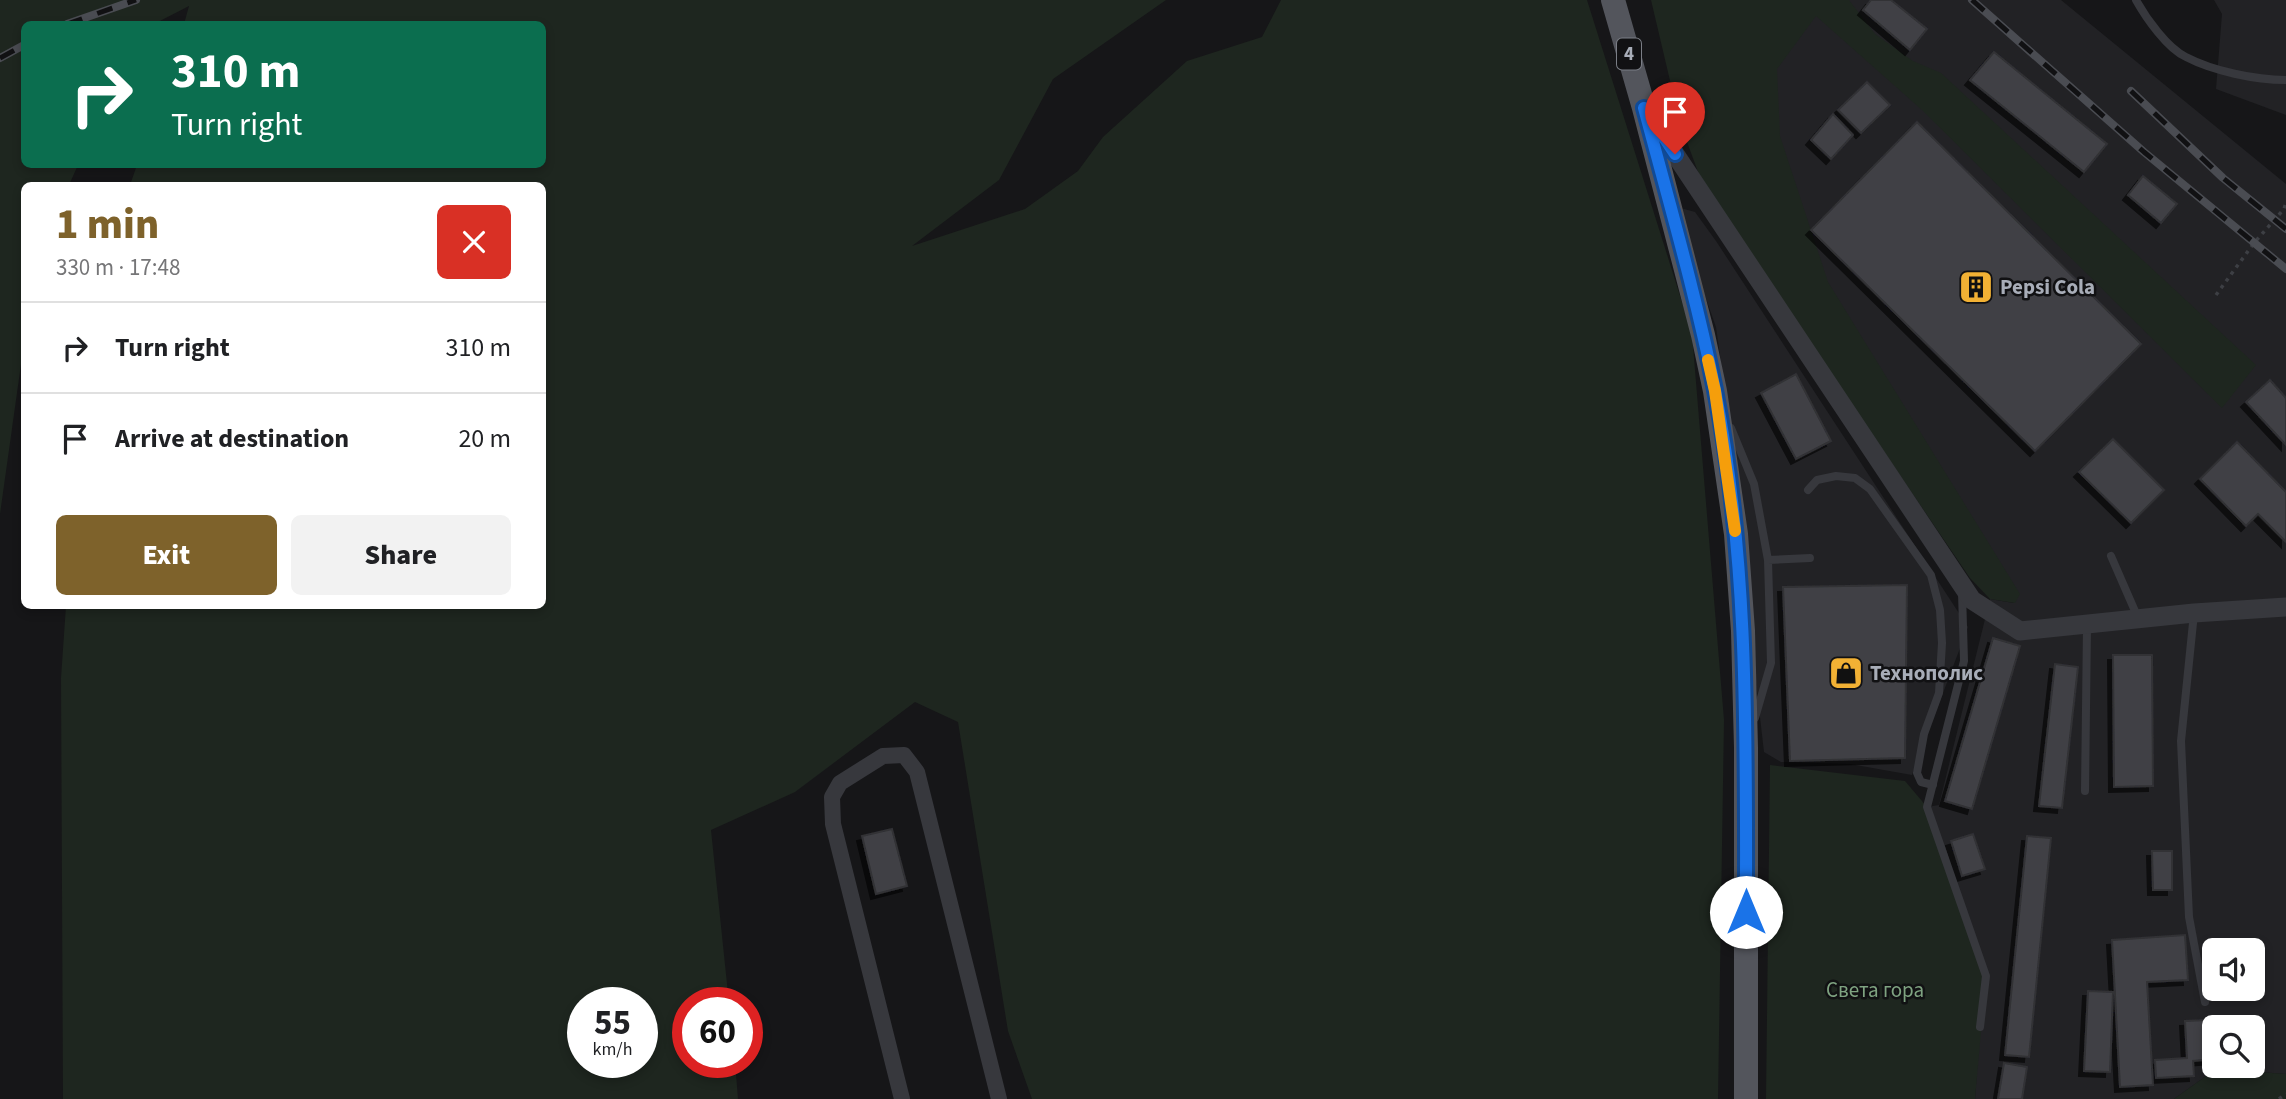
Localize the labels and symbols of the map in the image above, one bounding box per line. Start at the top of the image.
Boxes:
road number: 4 [1617,38,1641,70]
pin [1645,82,1705,154]
building icon: Pepsi Cola [1957,268,1995,306]
place label: Pepsi Cola [2000,272,2095,302]
shop icon: Технополис [1827,654,1865,692]
place label: Технополис [1870,658,1983,688]
position arrow [1709,875,1783,949]
park label: Света гора [1826,975,1924,1005]
speed limit sign: 60 [672,987,763,1078]

